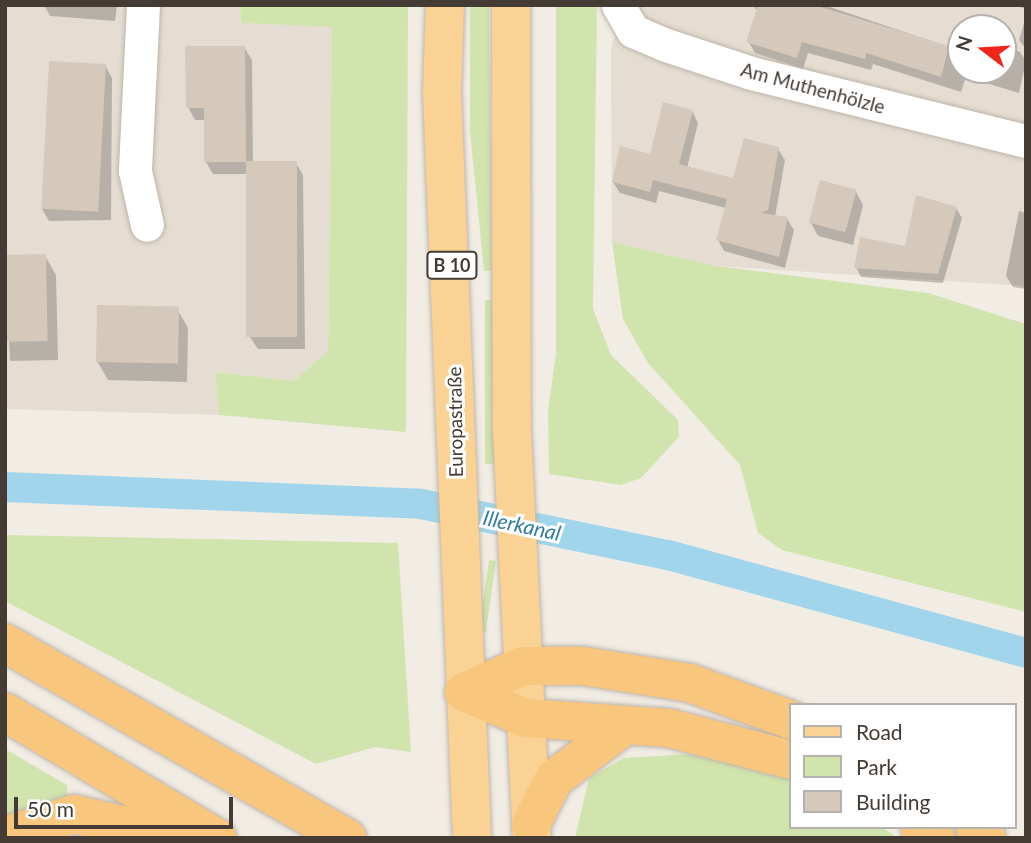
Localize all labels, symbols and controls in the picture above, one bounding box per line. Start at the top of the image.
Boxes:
north arrow [947,14,1017,84]
text: N [950,33,976,54]
street label: Am Muthenhölzle [738,58,888,118]
road number: B 10 [426,250,478,279]
street label: Europastraße [443,366,467,478]
water label: Illerkanal [481,504,563,546]
legend [790,703,1017,829]
text: Road [856,719,903,744]
text: Park [856,754,897,779]
scale bar [18,784,236,828]
text: Building [856,789,931,814]
text: 50 m [27,796,74,821]

